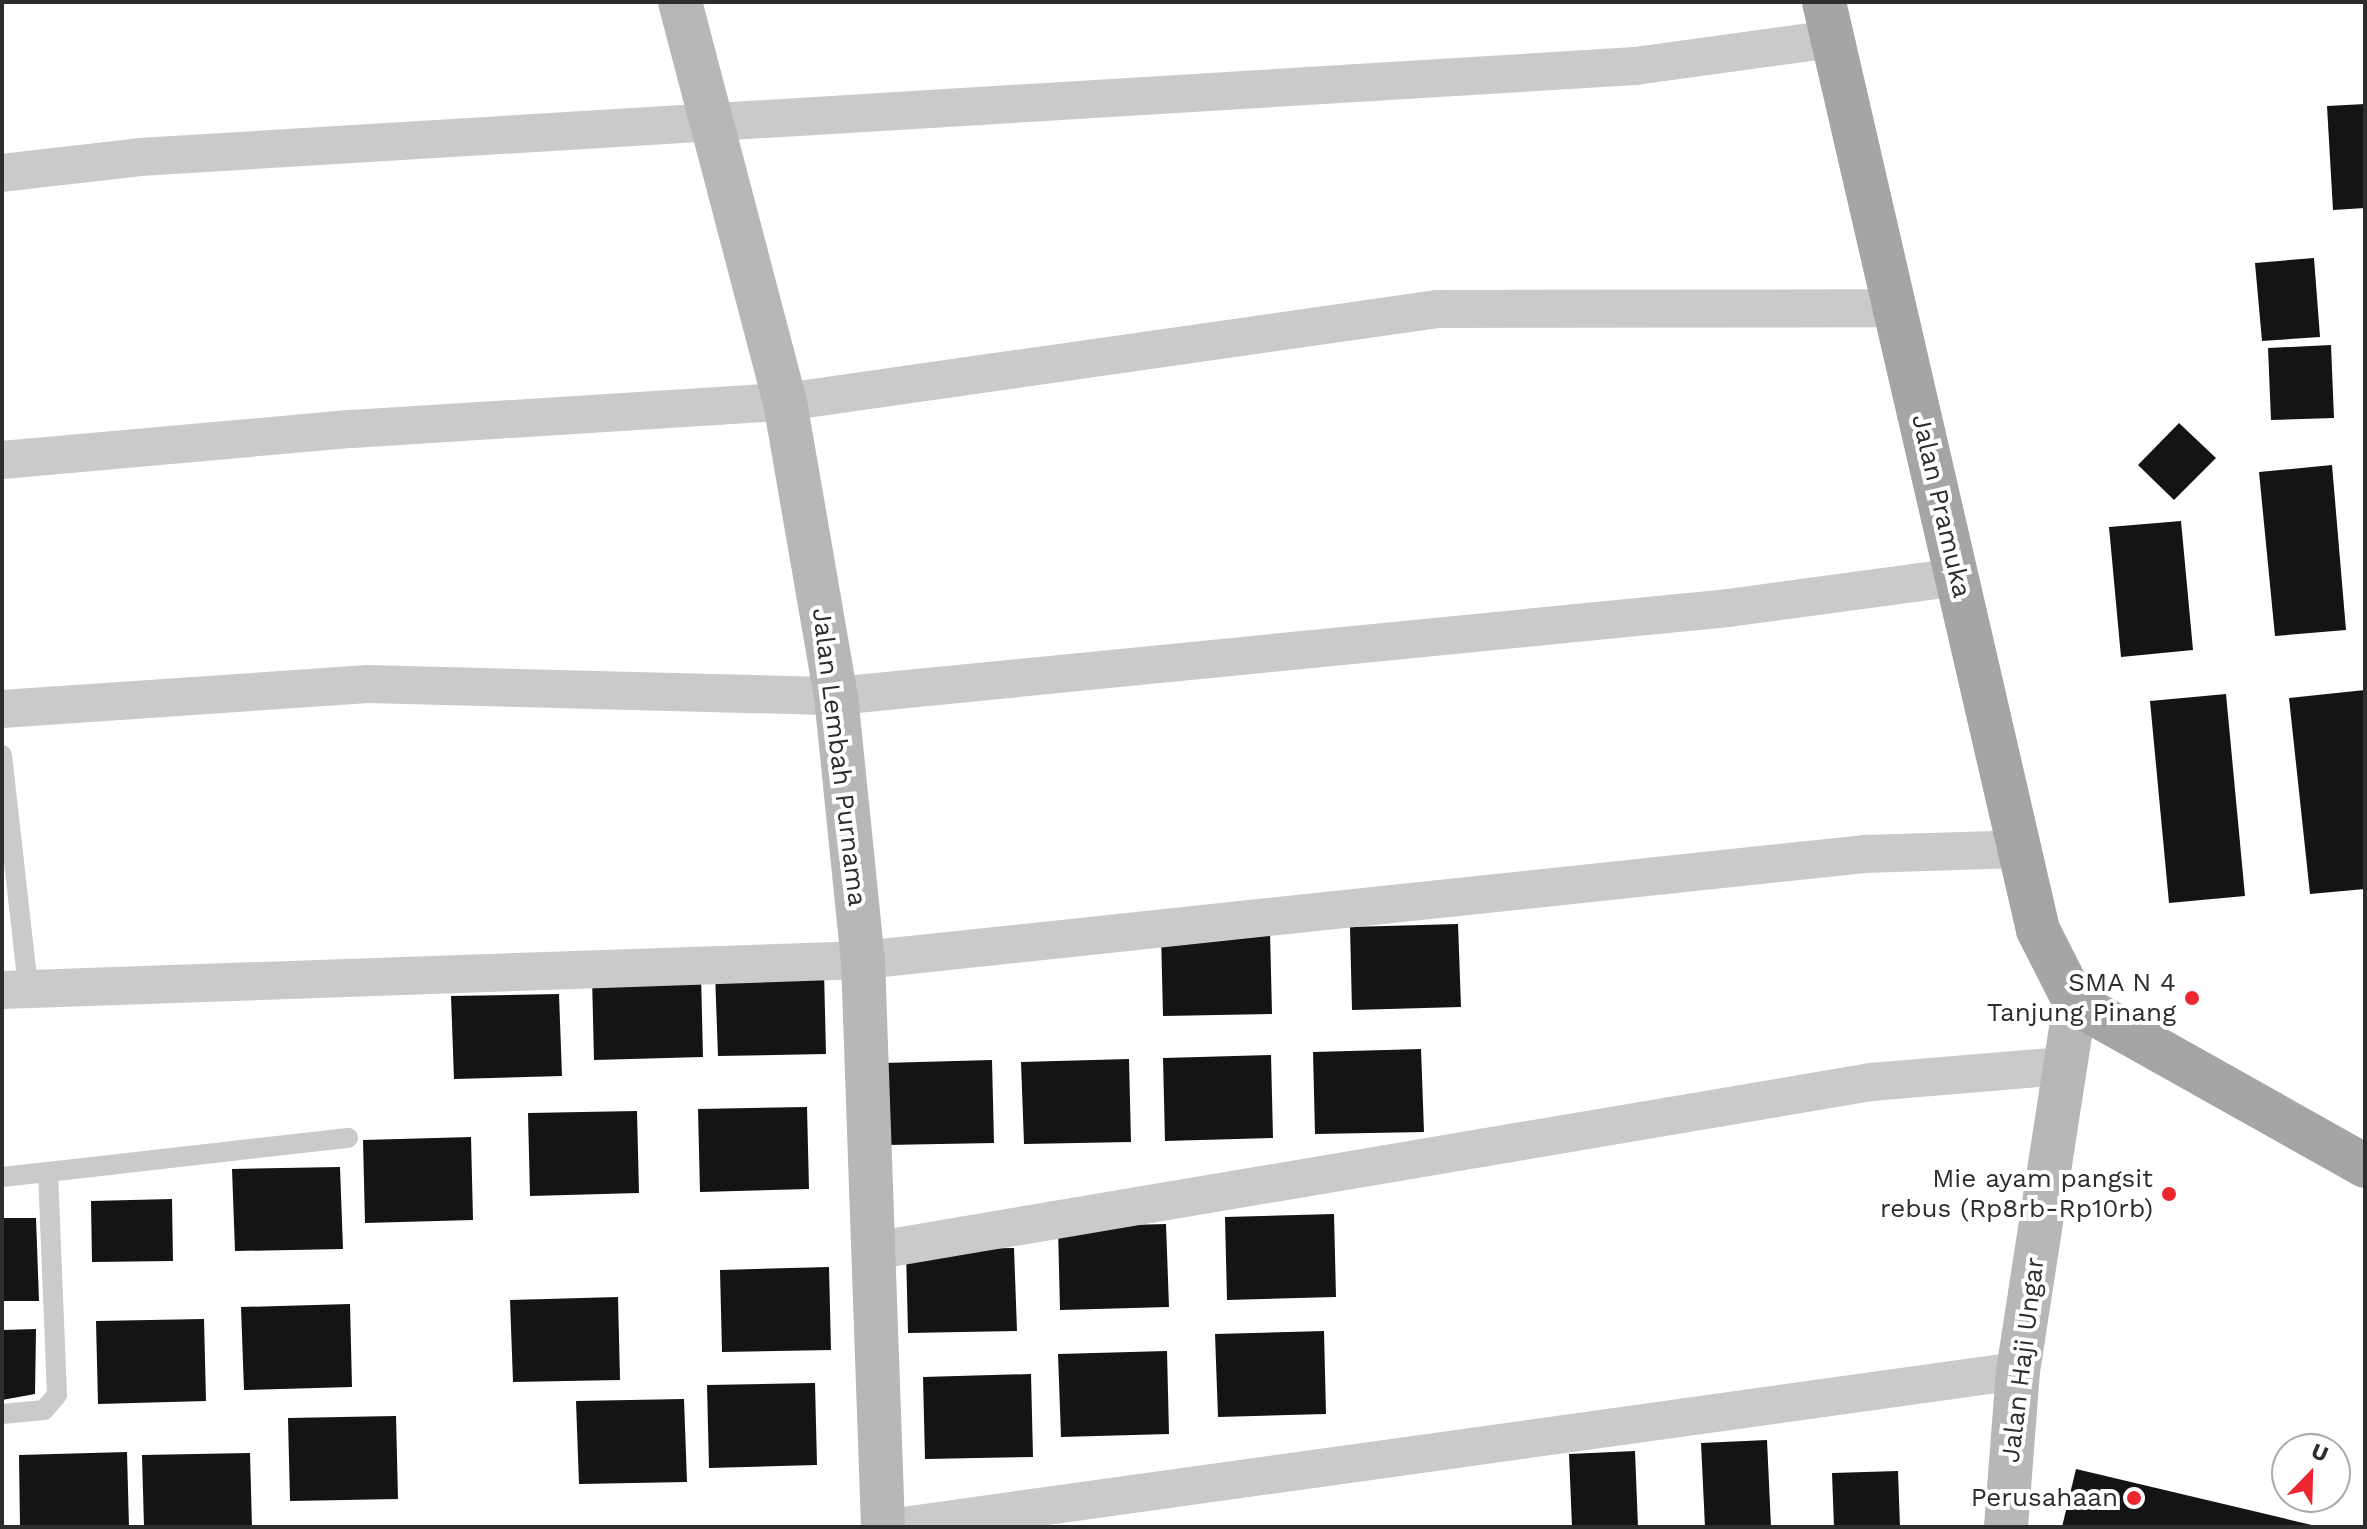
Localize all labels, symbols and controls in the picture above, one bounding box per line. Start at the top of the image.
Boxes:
street label: Jalan Pramuka [1905,411,1977,601]
street label: Jalan Lembah Purnama [805,606,873,908]
place label: SMA N 4 Tanjung Pinang [1987,967,2176,1028]
marker: SMA N 4 Tanjung Pinang [2183,989,2201,1007]
place label: Mie ayam pangsit rebus (Rp8rb-Rp10rb) [1880,1163,2153,1224]
marker: Mie ayam pangsit rebus (Rp8rb-Rp10rb) [2160,1185,2178,1203]
street label: Jalan Haji Ungar [1995,1256,2051,1464]
north arrow [2271,1433,2351,1513]
text: U [2308,1438,2332,1467]
place label: Perusahaan [1971,1482,2118,1514]
marker: Perusahaan [2125,1489,2143,1507]

